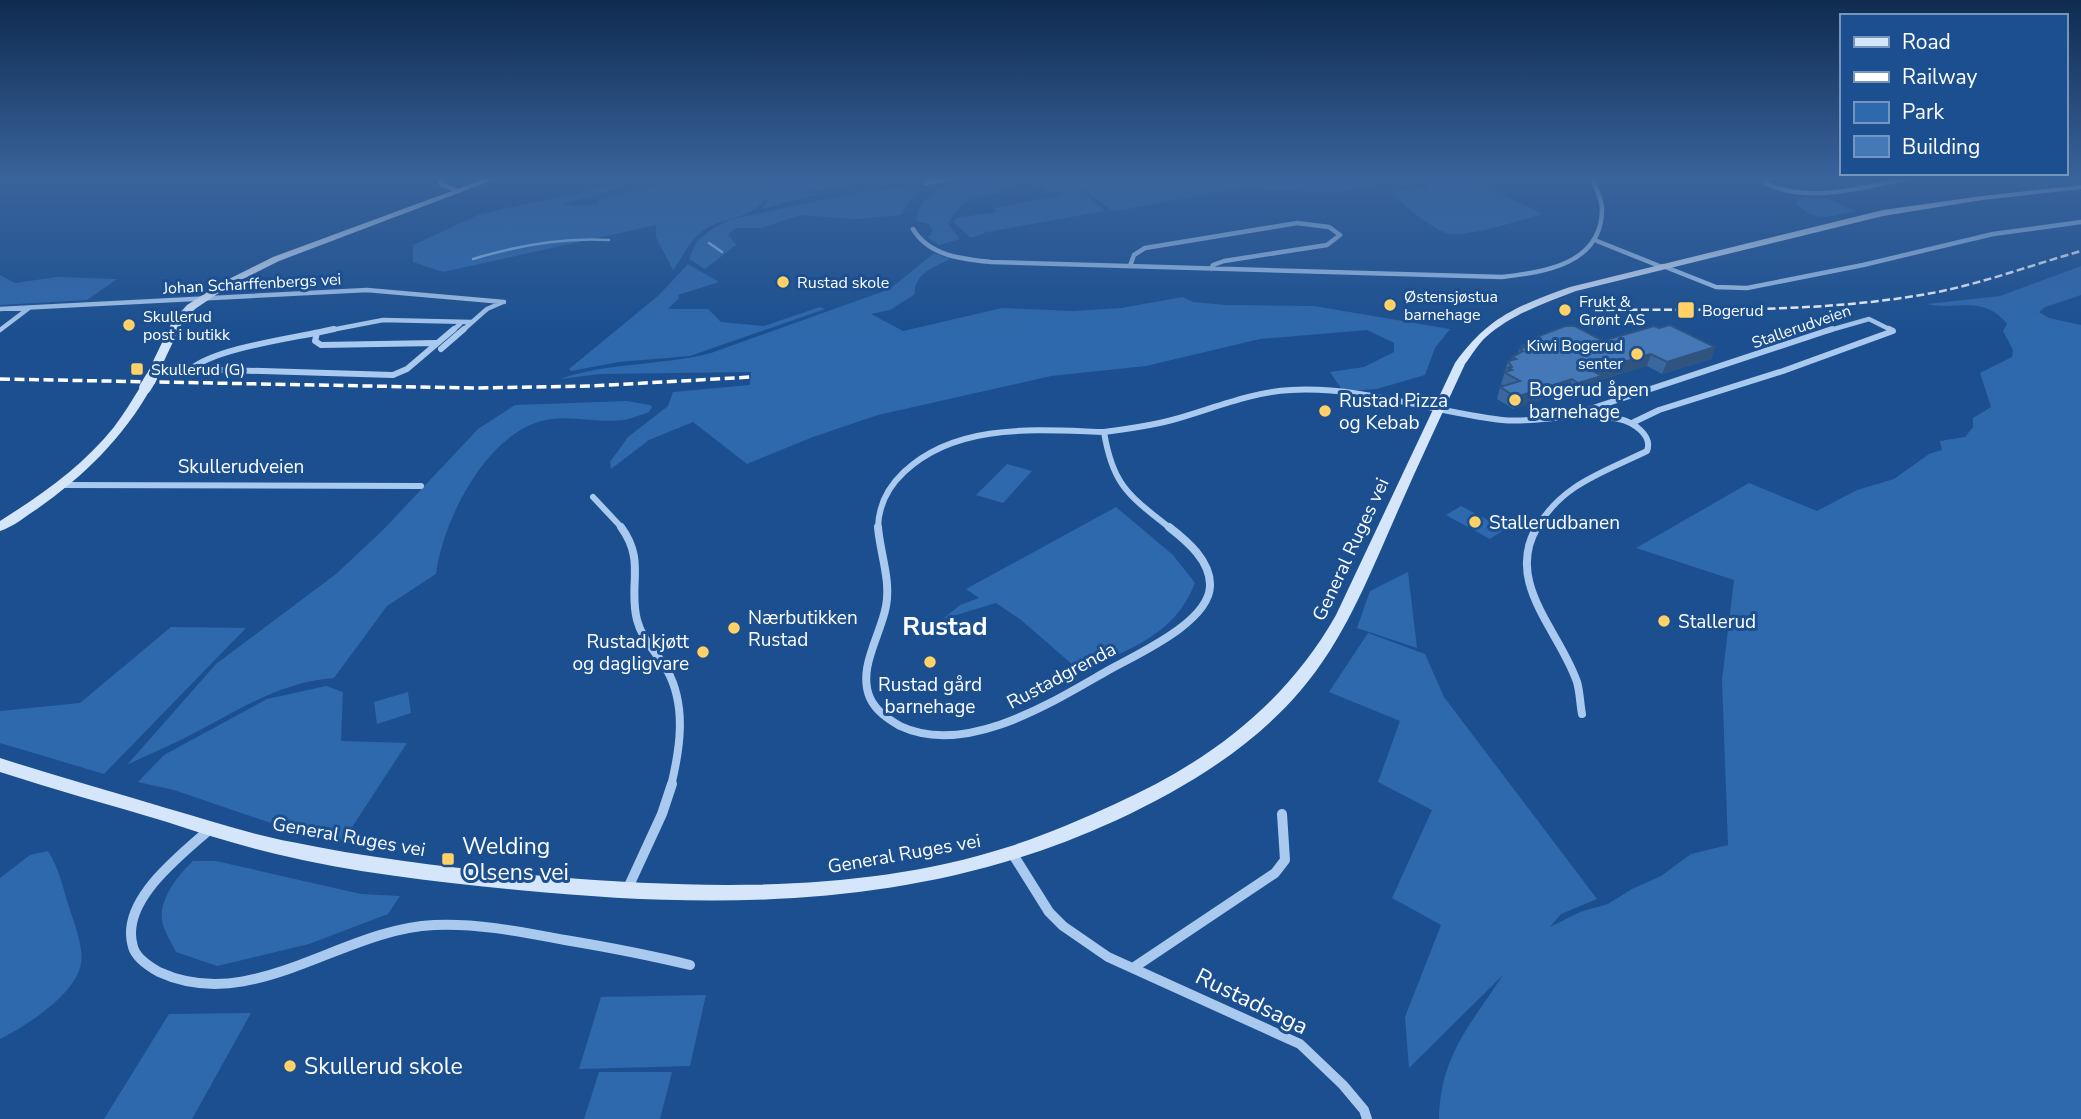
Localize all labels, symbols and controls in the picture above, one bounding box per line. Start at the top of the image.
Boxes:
legend [1840,14,2067,175]
text: Road [1902,28,1951,56]
text: Railway [1902,63,1977,91]
text: Park [1902,98,1944,126]
text: Building [1902,133,1980,161]
street label: Johan Scharffenbergs vei [161,268,342,300]
place label: Rustad skole [797,272,889,294]
marker: Rustad skole [775,274,791,290]
place label: Østensjøstua barnehage [1404,286,1498,326]
place label: Frukt & Grønt AS [1579,291,1645,331]
marker: Østensjøstua barnehage [1382,297,1398,313]
marker: Bogerud [1676,300,1696,320]
place label: Bogerud [1702,300,1764,322]
street label: Stallerudveien [1749,300,1854,354]
marker: Frukt & Grønt AS [1557,302,1573,318]
place label: Skullerud post i butikk [143,306,231,346]
marker: Skullerud post i butikk [121,317,137,333]
place label: Kiwi Bogerud senter [1526,335,1623,375]
marker: Kiwi Bogerud senter [1629,346,1645,362]
place label: Skullerud (G) [151,359,245,381]
marker: Skullerud (G) [129,361,145,377]
place label: Bogerud åpen barnehage [1529,377,1649,425]
place label: Rustad Pizza og Kebab [1339,388,1448,436]
marker: Bogerud åpen barnehage [1507,392,1523,408]
marker: Rustad Pizza og Kebab [1317,403,1333,419]
street label: Skullerudveien [178,454,304,480]
street label: General Ruges vei [1306,474,1395,625]
place label: Stallerudbanen [1489,510,1620,536]
marker: Stallerudbanen [1467,514,1483,530]
place label: Nærbutikken Rustad [748,605,858,653]
district label: Rustad [902,609,988,644]
place label: Stallerud [1678,609,1756,635]
marker: Stallerud [1656,613,1672,629]
marker: Nærbutikken Rustad [726,620,742,636]
place label: Rustad kjøtt og dagligvare [573,629,689,677]
street label: Rustadgrenda [1002,636,1121,716]
marker: Rustad kjøtt og dagligvare [695,644,711,660]
marker: Rustad gård barnehage [922,654,938,670]
place label: Rustad gård barnehage [878,672,982,720]
street label: General Ruges vei [270,811,427,863]
street label: General Ruges vei [826,828,983,880]
place label: Welding Olsens vei [462,831,569,888]
marker: Welding Olsens vei [440,851,456,867]
street label: Rustadsaga [1190,961,1313,1042]
place label: Skullerud skole [304,1051,463,1082]
marker: Skullerud skole [282,1058,298,1074]

